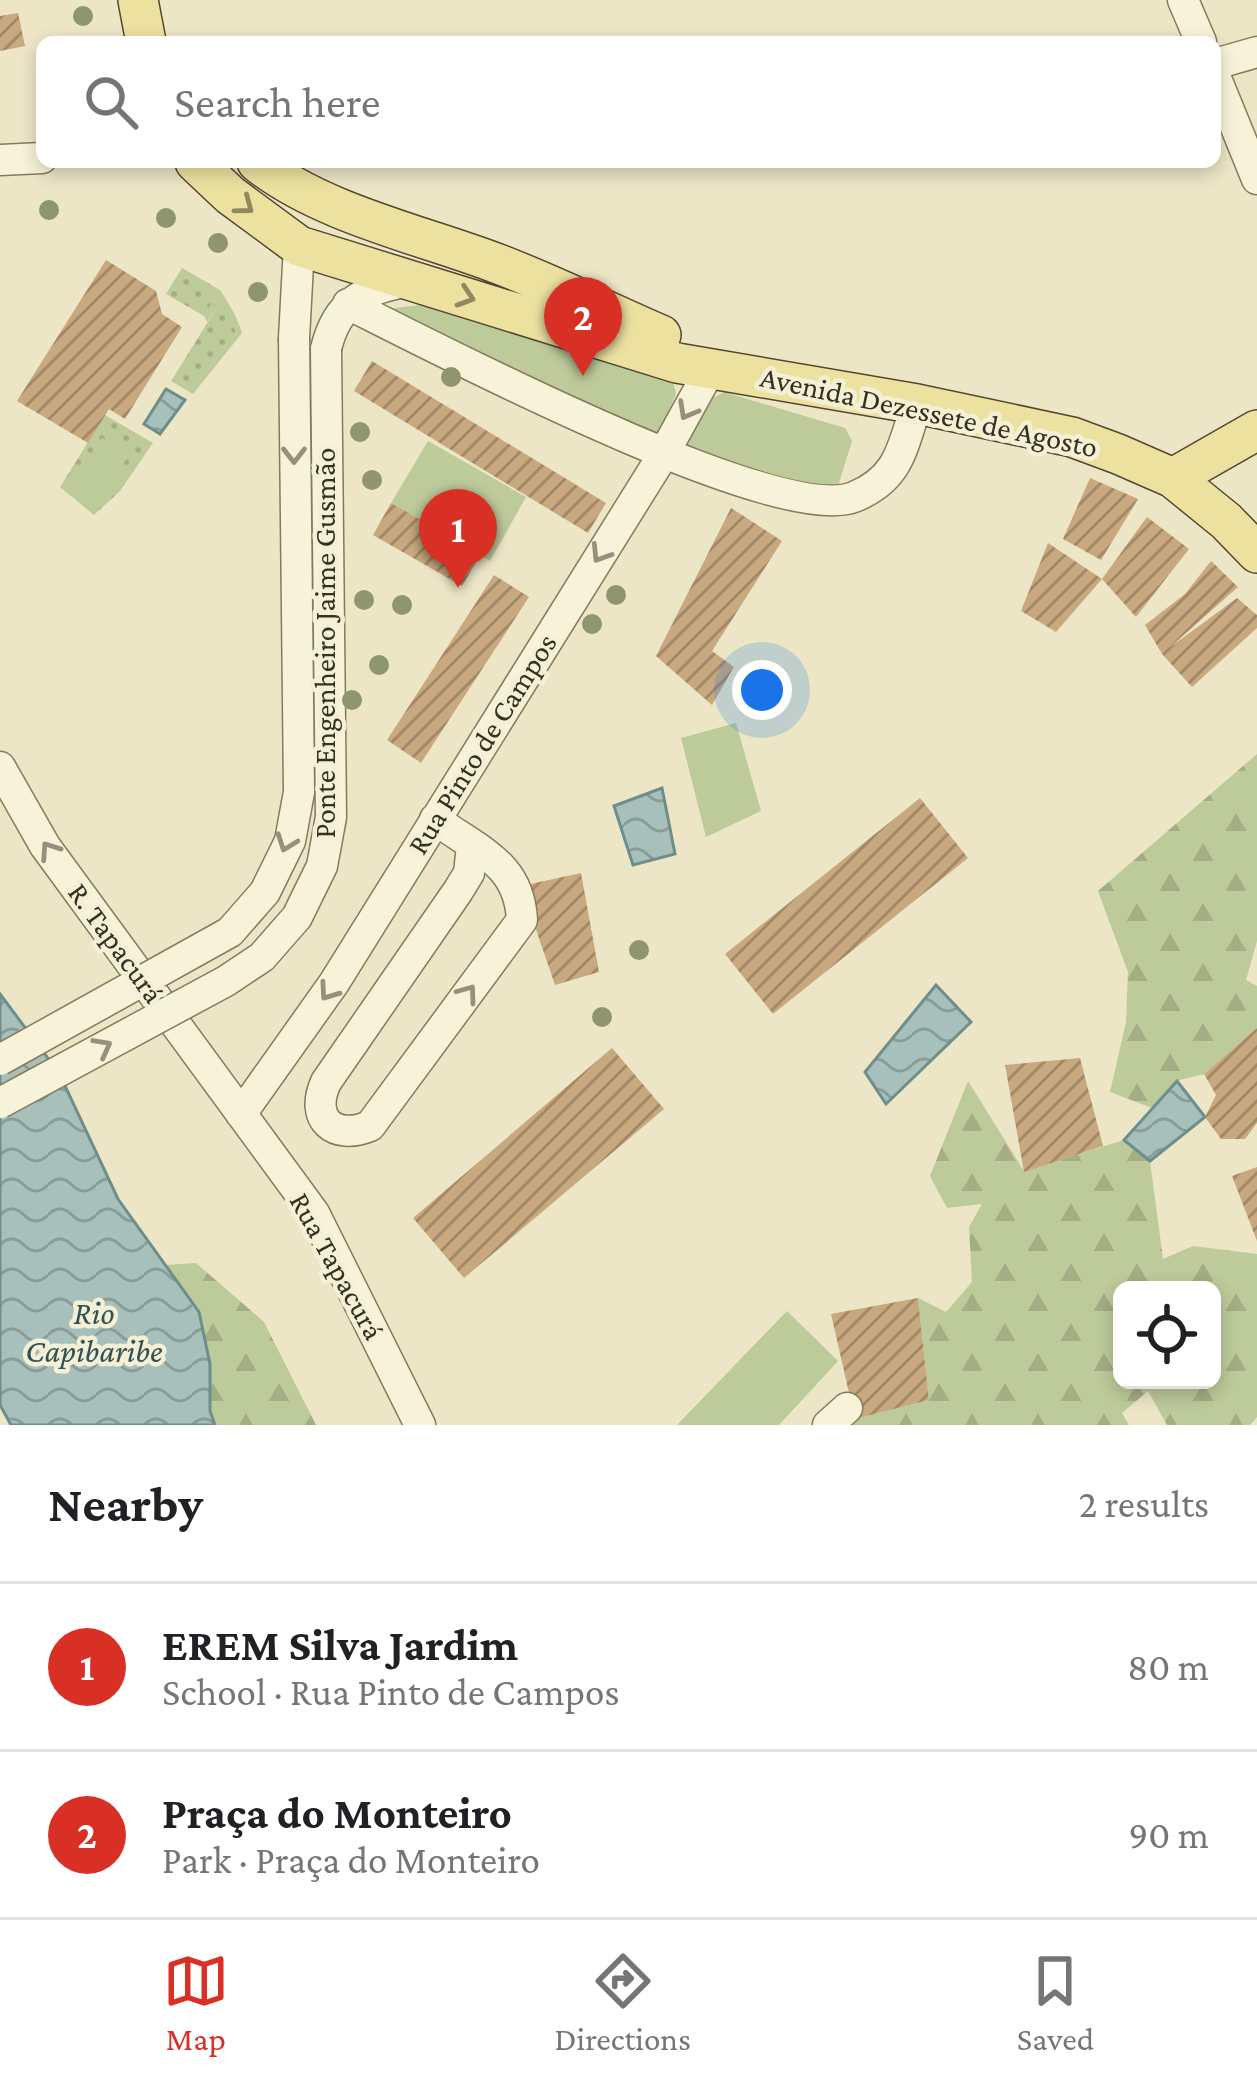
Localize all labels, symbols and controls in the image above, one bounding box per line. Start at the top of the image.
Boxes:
search box [36,36,1221,168]
icon: search [78,69,144,135]
text: Search here [174,77,381,127]
one-way arrow [232,192,253,214]
pin: 2 [544,277,622,376]
one-way arrow [455,283,476,308]
street label: Avenida Dezessete de Agosto [757,360,1101,464]
one-way arrow [678,398,701,419]
one-way arrow [281,446,307,465]
street label: Ponte Engenheiro Jaime Gusmão [308,448,342,838]
pin: 1 [419,489,497,588]
one-way arrow [592,541,615,563]
street label: Rua Pinto de Campos [400,628,564,860]
your location [732,660,792,720]
one-way arrow [276,832,300,853]
one-way arrow [41,841,63,863]
street label: R. Tapacurá [61,876,171,1010]
one-way arrow [320,979,342,1001]
one-way arrow [454,985,476,1006]
one-way arrow [91,1038,112,1061]
street label: Rua Tapacurá [283,1187,391,1346]
map controls [1113,1281,1221,1389]
button: locate [1113,1281,1221,1389]
water label: Rio Capibaribe [25,1294,163,1369]
text: Nearby [48,1475,203,1532]
text: 2 results [1079,1482,1209,1525]
text: EREM Silva Jardim [162,1620,518,1670]
text: 1 [80,1645,94,1688]
text: 80 m [1127,1645,1209,1688]
text: School · Rua Pinto de Campos [162,1670,620,1713]
text: Praça do Monteiro [162,1788,512,1838]
text: 2 [77,1813,97,1856]
text: 90 m [1128,1813,1209,1856]
text: Park · Praça do Monteiro [162,1838,540,1881]
tab: Map [163,1948,229,2057]
tab: Directions [555,1948,691,2057]
tab: Saved [1017,1948,1094,2057]

